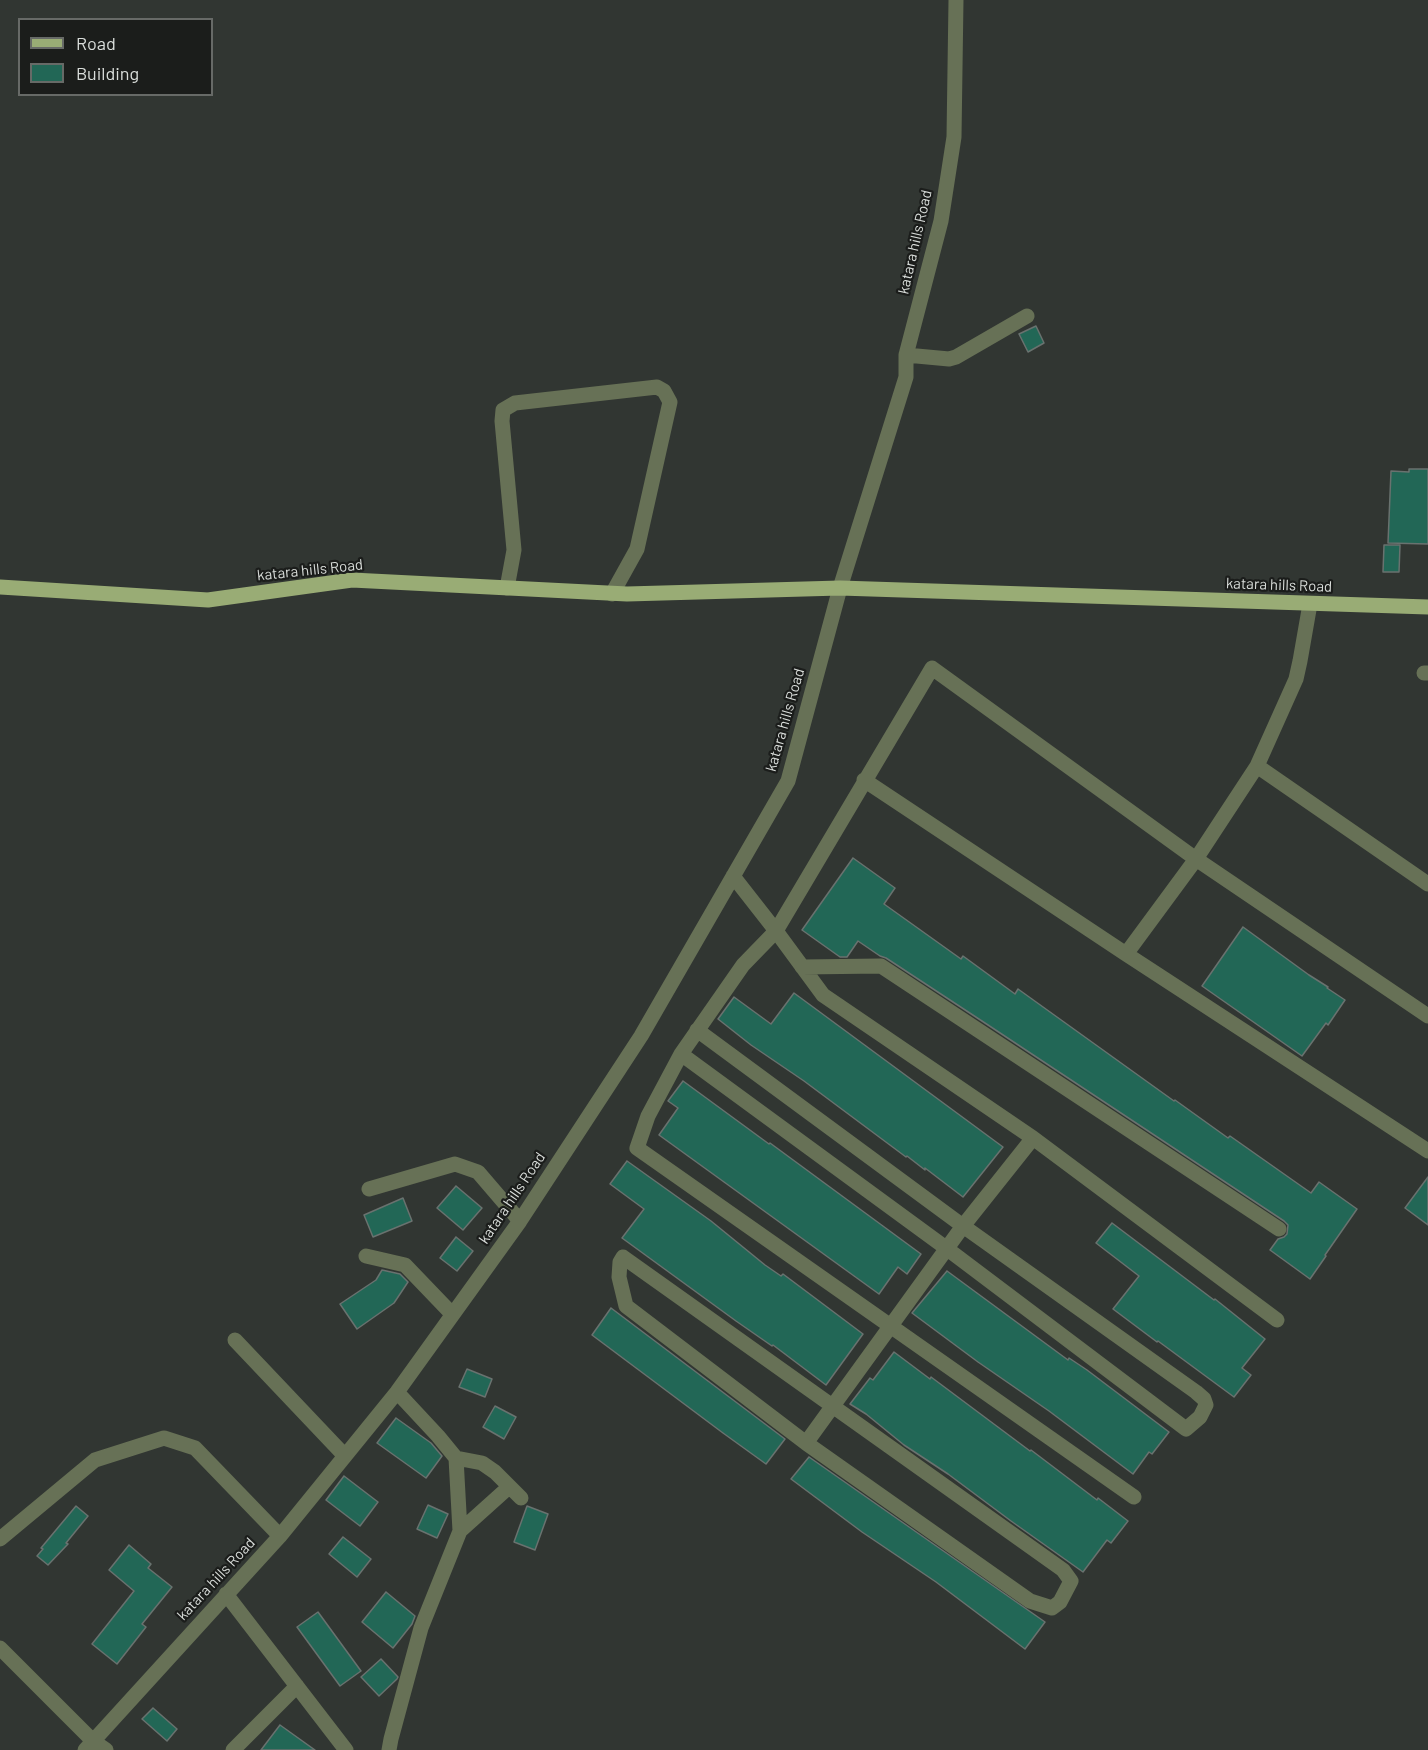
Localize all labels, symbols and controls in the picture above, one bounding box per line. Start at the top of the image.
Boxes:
legend [18,18,213,96]
text: Road [76,32,116,54]
text: Building [76,62,139,84]
street label: katara hills Road [894,188,936,296]
street label: katara hills Road [256,555,364,585]
street label: katara hills Road [1226,574,1332,596]
street label: katara hills Road [762,666,808,774]
street label: katara hills Road [475,1149,549,1247]
street label: katara hills Road [173,1534,259,1624]

